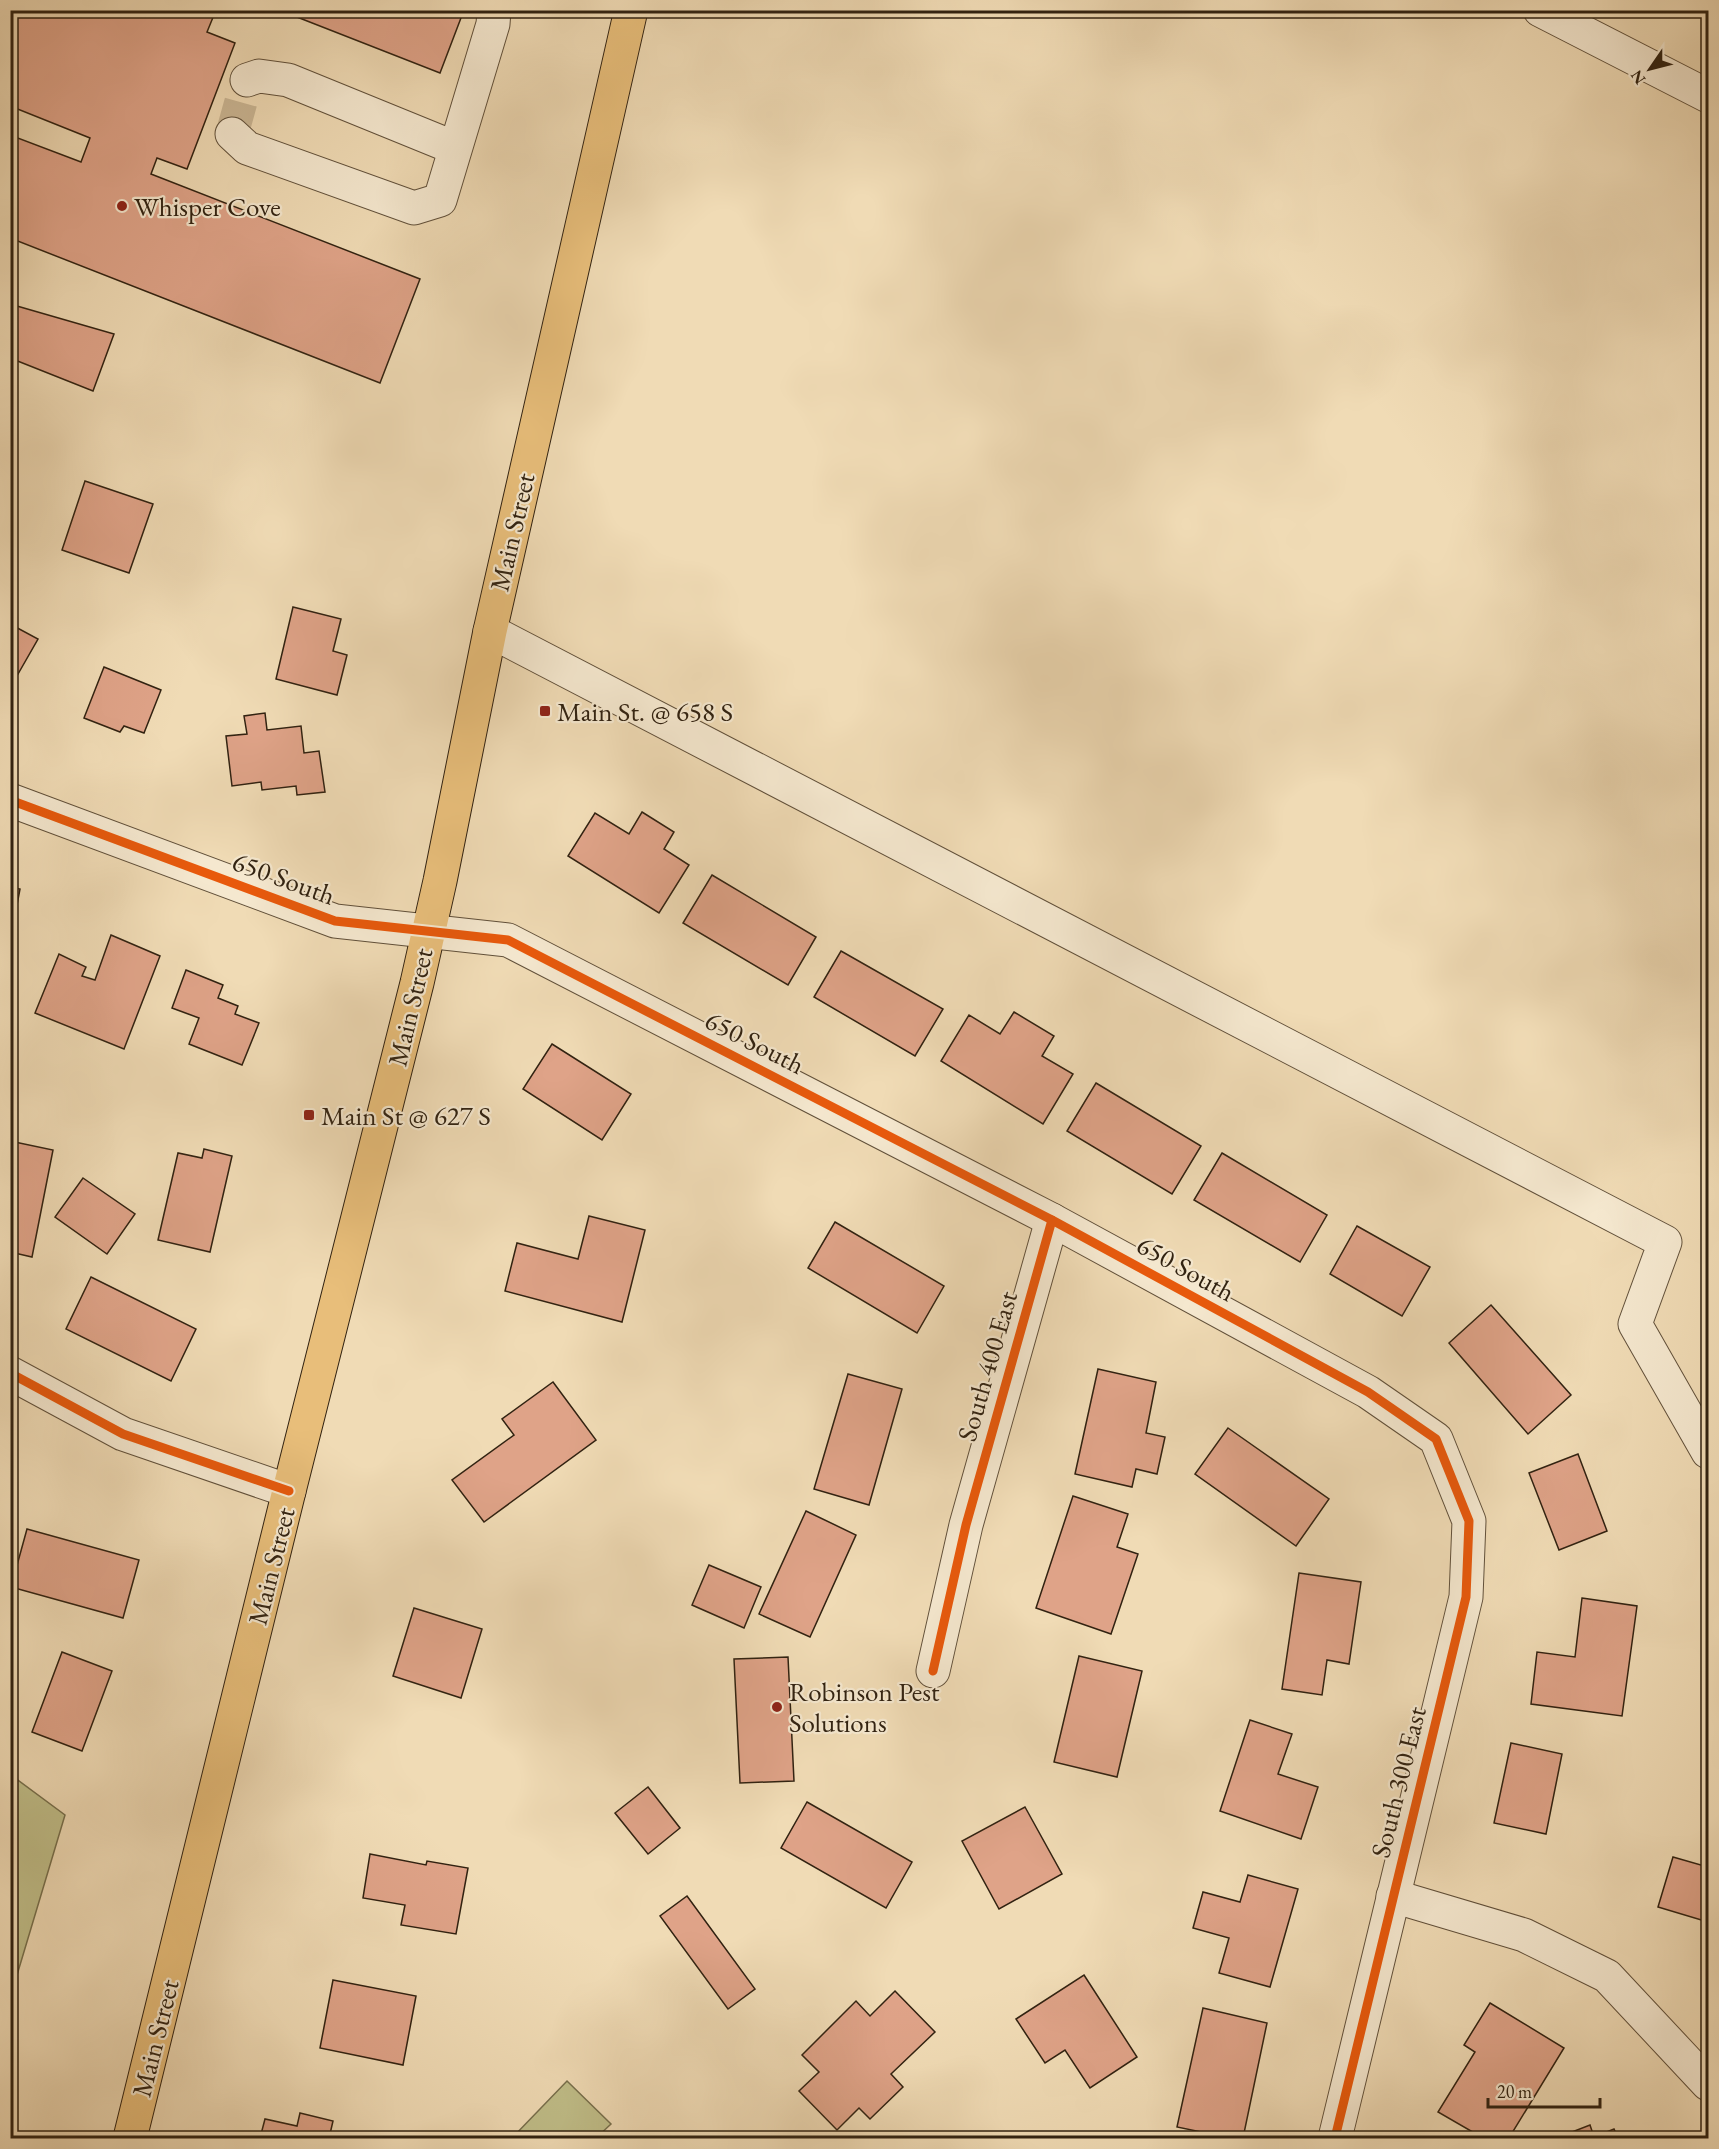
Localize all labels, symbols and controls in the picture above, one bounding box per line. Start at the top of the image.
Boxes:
north arrow [1620,39,1680,99]
text: N [1626,66,1650,89]
place label: Whisper Cove [134,189,281,224]
marker: Whisper Cove [115,199,129,213]
street label: Main Street [481,469,543,594]
place label: Main St. @ 658 S [557,694,733,729]
marker: Main St. @ 658 S [538,704,552,718]
street label: 650 South [228,843,340,913]
street label: Main Street [379,944,441,1069]
street label: 650 South [699,1002,811,1082]
place label: Main St @ 627 S [321,1098,491,1133]
marker: Main St @ 627 S [302,1108,316,1122]
street label: 650 South [1131,1227,1241,1309]
street label: South 400 East [949,1286,1025,1445]
street label: Main Street [239,1503,303,1629]
place label: Robinson Pest Solutions [789,1674,940,1740]
marker: Robinson Pest Solutions [770,1700,784,1714]
street label: South 300 East [1362,1702,1434,1861]
street label: Main Street [123,1975,187,2101]
scale bar [1488,2071,1600,2109]
text: 20 m [1497,2080,1532,2103]

